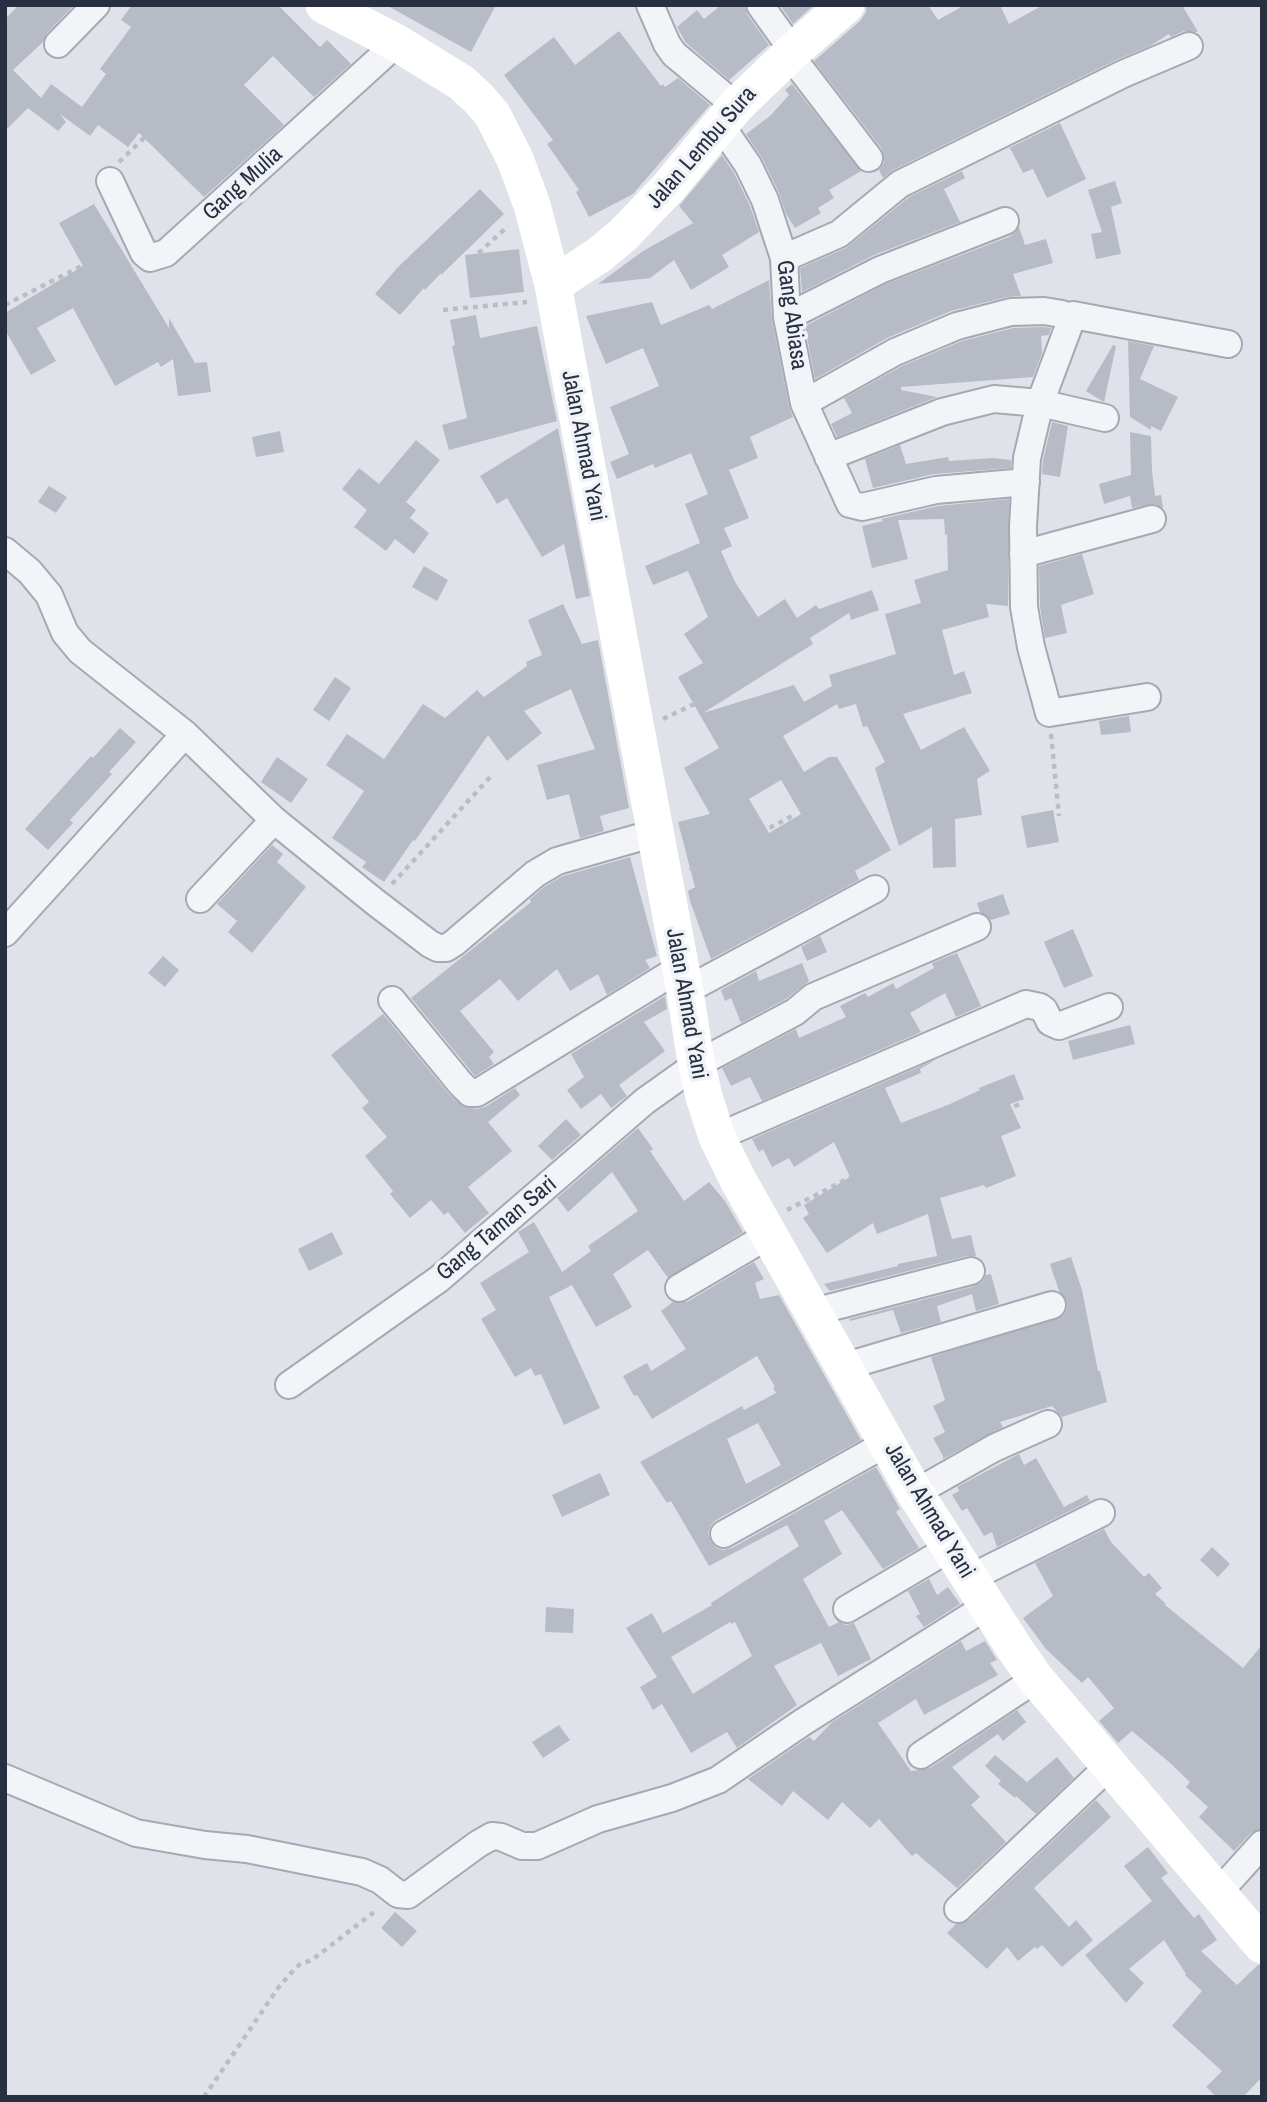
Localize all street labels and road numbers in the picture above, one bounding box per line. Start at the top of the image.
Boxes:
street label: Jalan Lembu Sura [641,81,763,215]
street label: Gang Mulia [198,141,288,227]
street label: Gang Abiasa [770,259,812,371]
street label: Jalan Ahmad Yani [555,368,611,524]
street label: Jalan Ahmad Yani [659,926,713,1082]
street label: Gang Taman Sari [431,1171,563,1287]
street label: Jalan Ahmad Yani [878,1438,980,1584]

